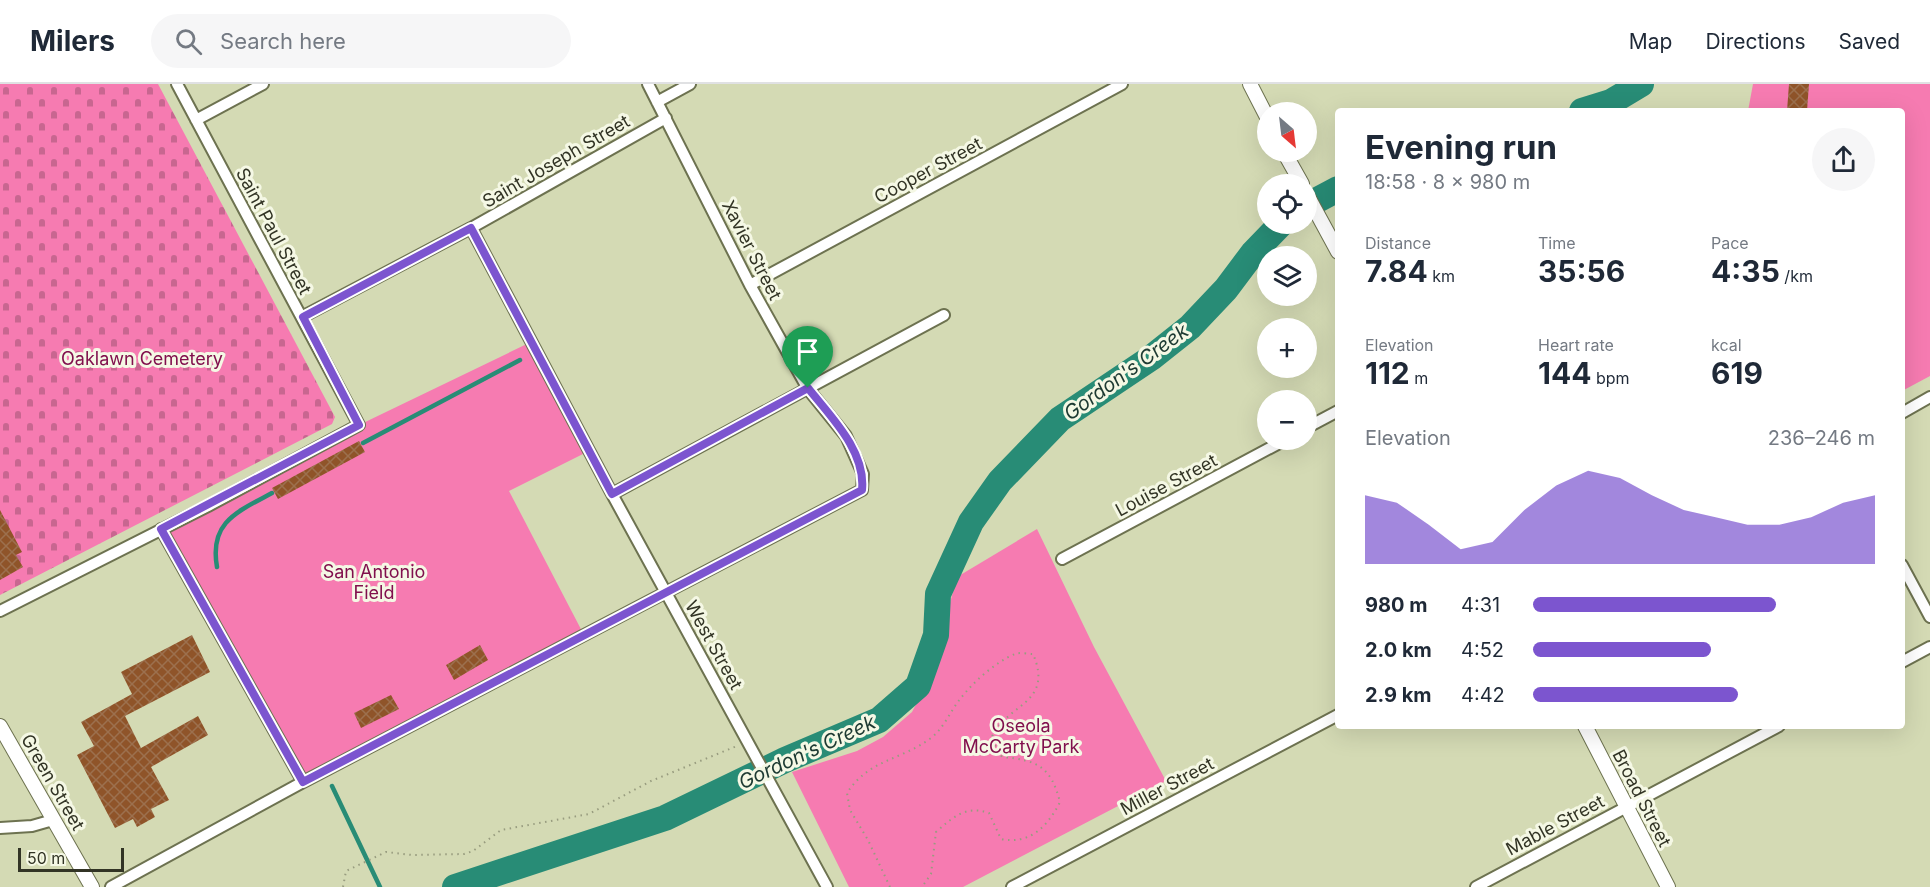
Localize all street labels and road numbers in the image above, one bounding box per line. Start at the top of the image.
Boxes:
street label: Saint Joseph Street [479,110,633,212]
street label: Cooper Street [871,133,986,207]
street label: Saint Paul Street [232,164,316,298]
street label: Xavier Street [718,197,786,303]
street label: Louise Street [1112,449,1220,521]
street label: West Street [681,597,747,693]
street label: Green Street [17,730,89,834]
street label: Broad Street [1609,746,1676,850]
street label: Miller Street [1117,753,1217,819]
street label: Mable Street [1502,790,1608,860]

